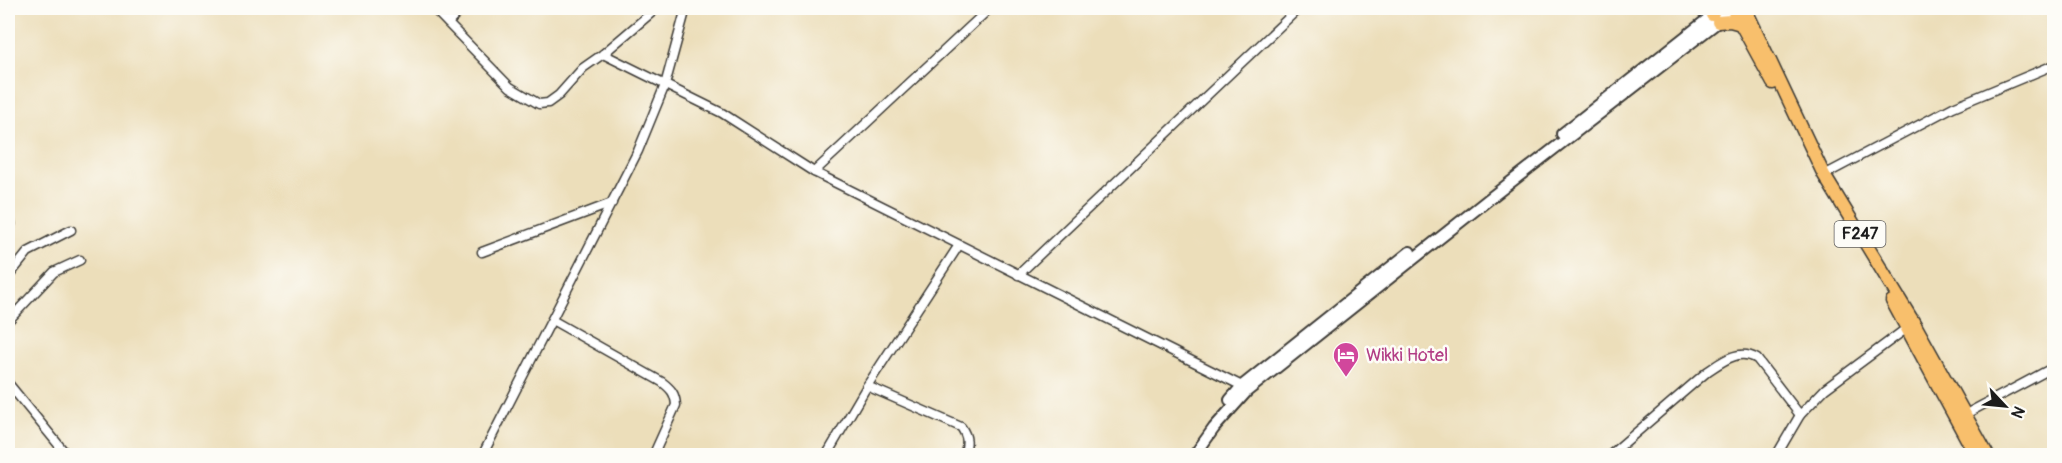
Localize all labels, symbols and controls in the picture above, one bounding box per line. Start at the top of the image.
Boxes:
road number: F247 [1834,221,1886,247]
hotel icon: Wikki Hotel [1331,340,1361,378]
place label: Wikki Hotel [1366,344,1448,367]
north arrow [1975,376,2035,436]
text: N [2006,403,2029,422]

